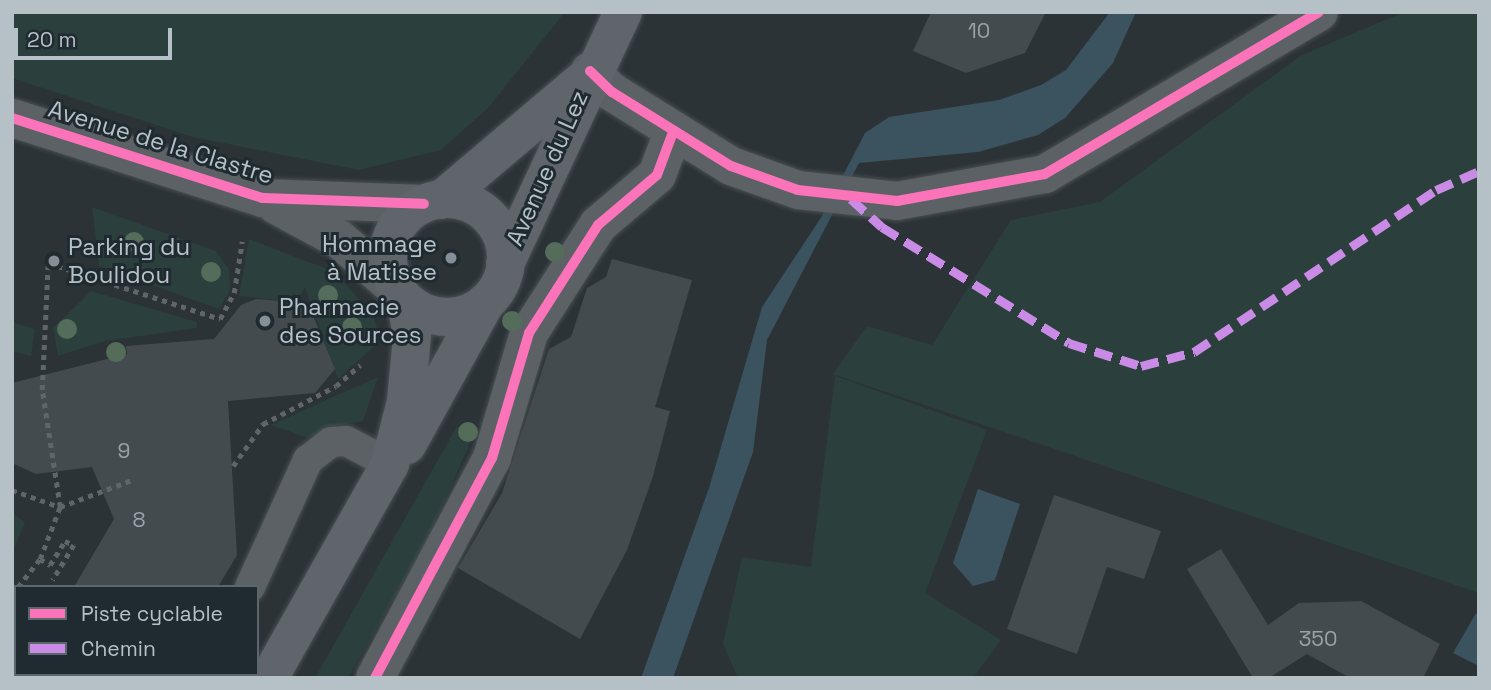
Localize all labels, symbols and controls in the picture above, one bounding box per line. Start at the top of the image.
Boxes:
scale bar [18,14,175,58]
house number: 10 [968,18,990,44]
text: 20 m [27,26,77,53]
street label: Avenue du Lez [500,86,594,250]
street label: Avenue de la Clastre [45,94,277,190]
place label: Hommage à Matisse [322,230,437,286]
place label: Parking du Boulidou [68,233,190,289]
marker: Hommage à Matisse [443,250,459,266]
marker: Parking du Boulidou [46,253,62,269]
place label: Pharmacie des Sources [279,293,422,349]
marker: Pharmacie des Sources [257,313,273,329]
house number: 9 [118,438,130,464]
house number: 8 [132,507,146,533]
legend [14,585,259,676]
text: Piste cyclable [81,600,223,627]
house number: 350 [1299,626,1337,652]
text: Chemin [81,635,156,662]

